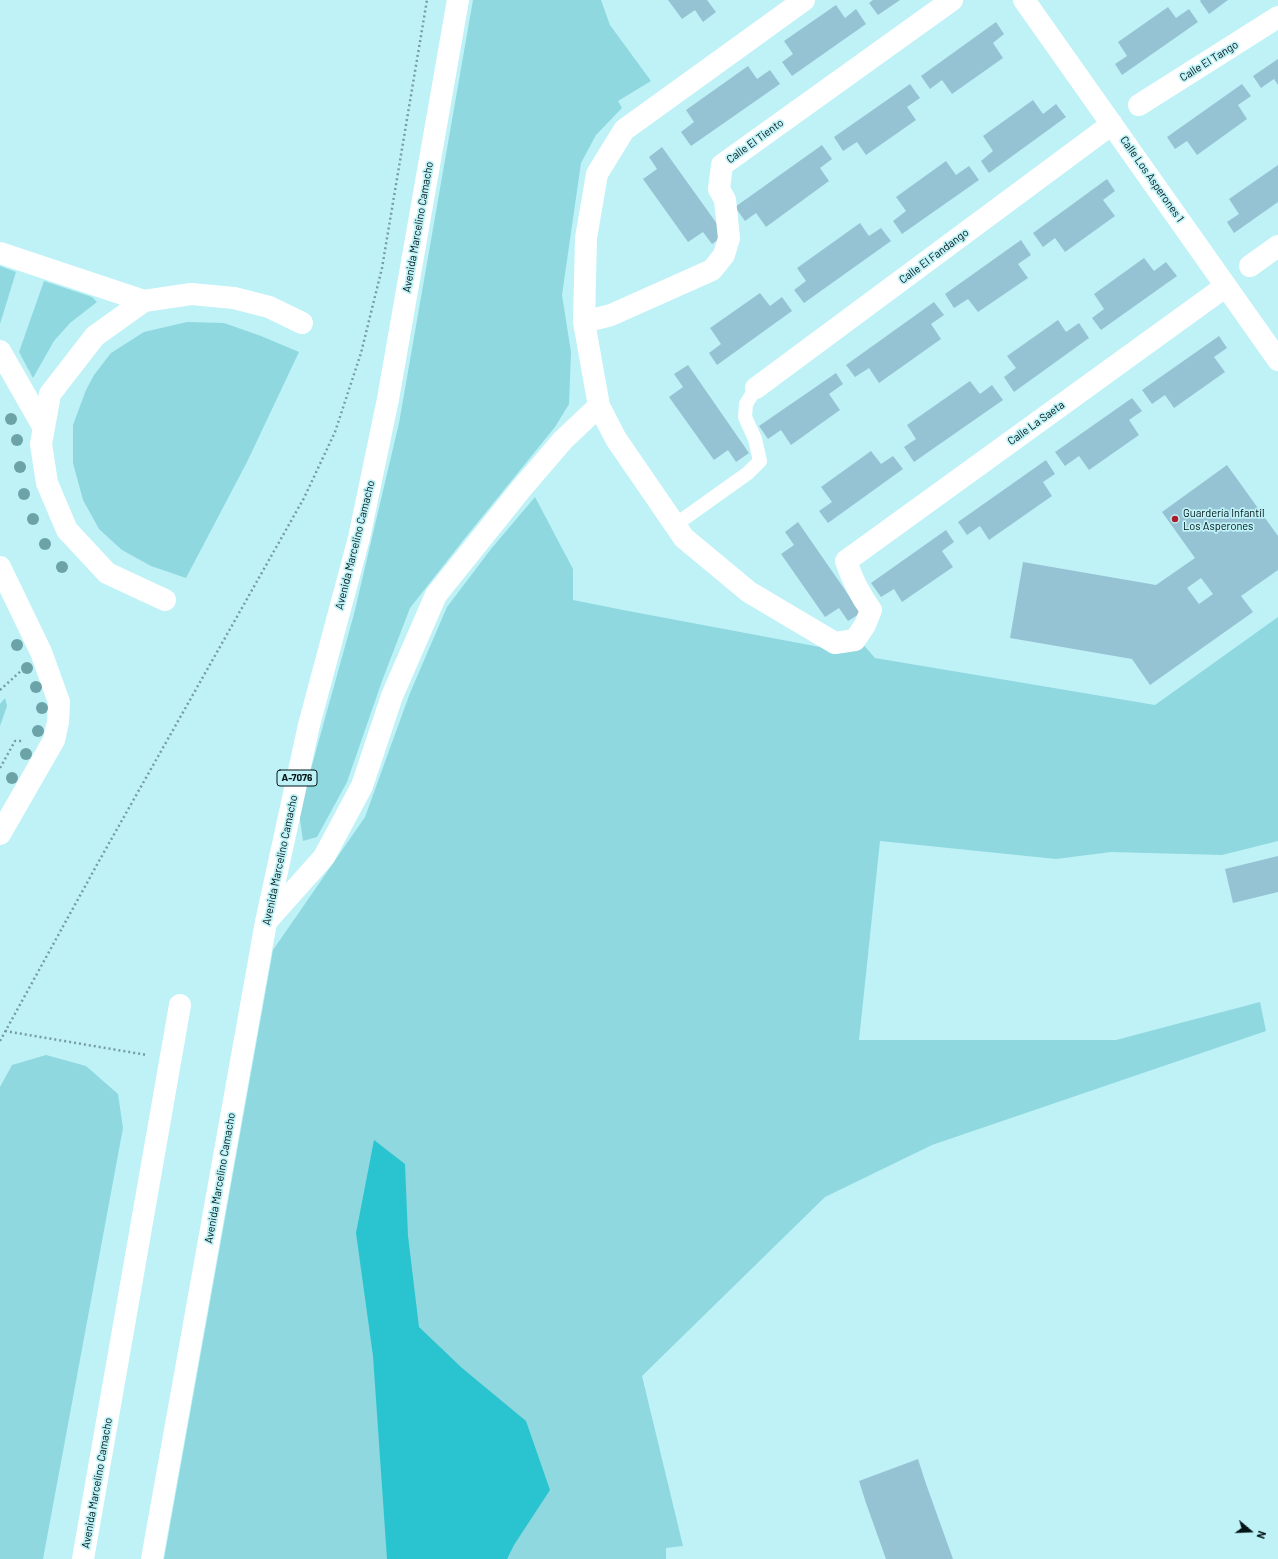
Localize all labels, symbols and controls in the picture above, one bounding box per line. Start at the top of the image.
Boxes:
street label: Calle El Tango [1177,38,1241,84]
street label: Calle El Tiento [724,116,786,166]
street label: Calle Los Asperones 1 [1117,134,1187,224]
street label: Avenida Marcelino Camacho [400,161,436,293]
street label: Calle El Fandango [897,226,971,286]
street label: Calle La Saeta [1005,398,1067,448]
street label: Avenida Marcelino Camacho [333,479,377,611]
place label: Guardería Infantil Los Asperones [1183,506,1265,532]
marker: Guardería Infantil Los Asperones [1170,514,1180,524]
road number: A-7076 [277,770,317,786]
street label: Avenida Marcelino Camacho [260,794,300,926]
street label: Avenida Marcelino Camacho [202,1112,238,1244]
street label: Avenida Marcelino Camacho [79,1417,115,1549]
north arrow [1230,1511,1270,1551]
text: N [1254,1529,1269,1541]

